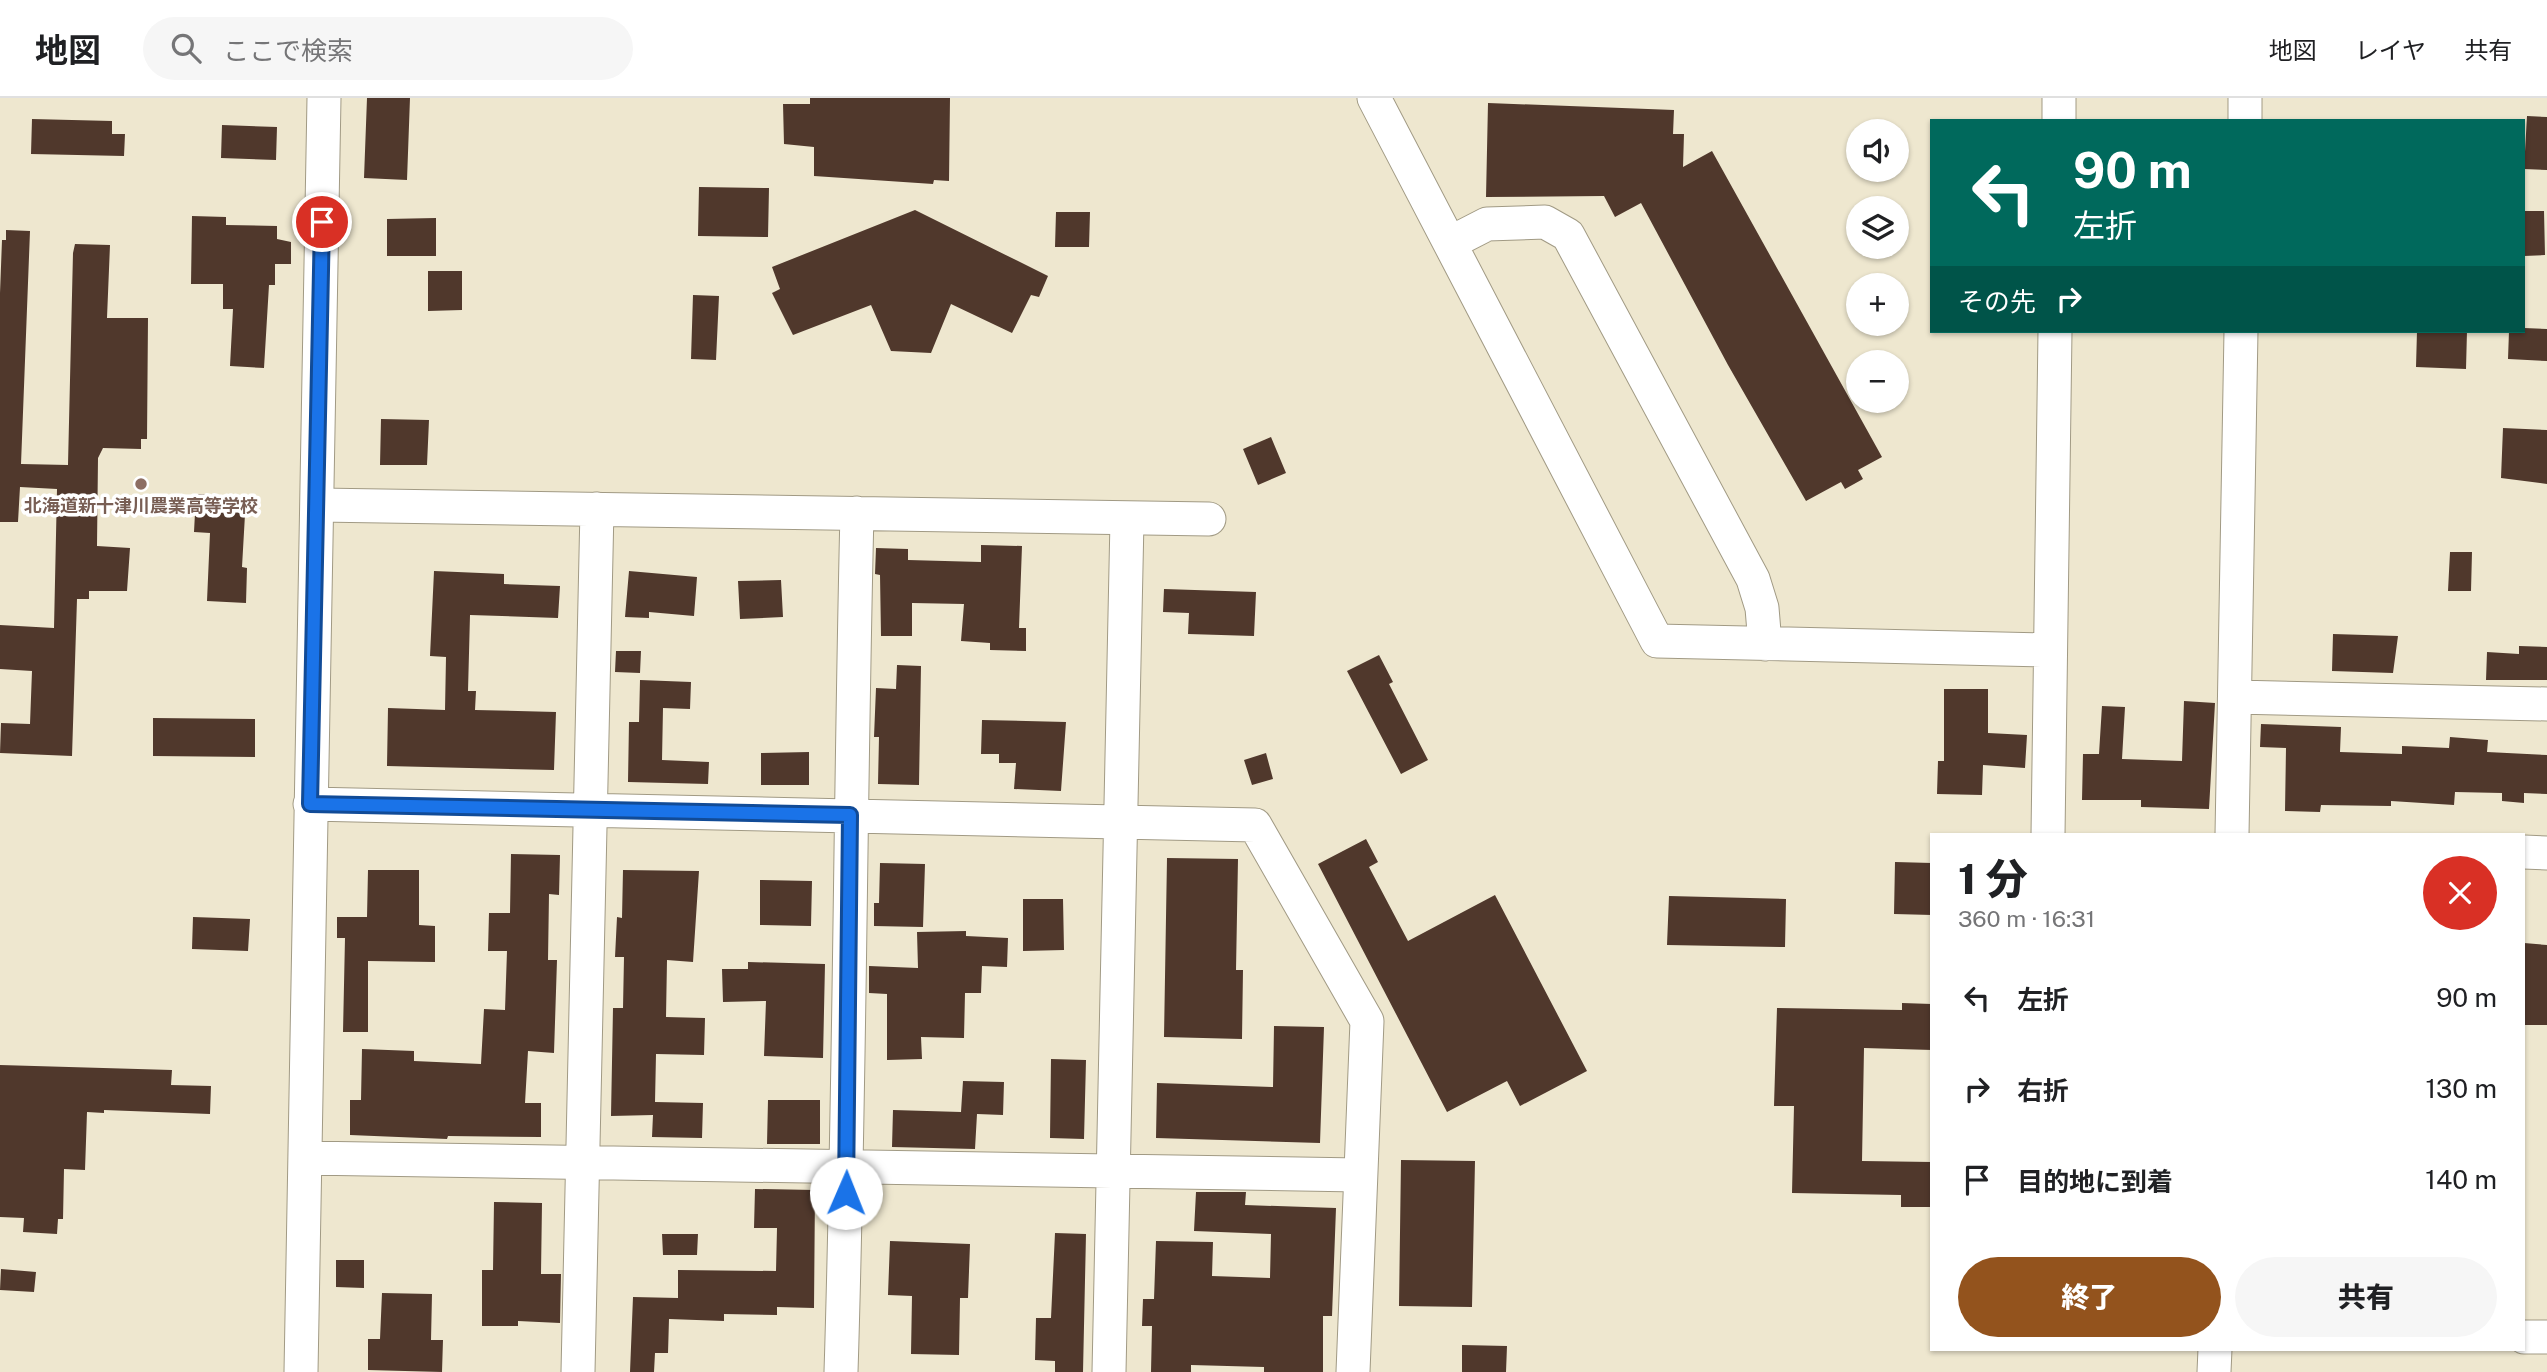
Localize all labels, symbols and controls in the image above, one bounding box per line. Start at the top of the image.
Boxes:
search box [143,17,633,80]
icon: search [167,29,205,67]
text: 地図 [35,31,101,69]
text: ここで検索 [223,35,353,66]
text: 地図 [2269,36,2317,64]
text: レイヤ [2355,36,2426,64]
text: 共有 [2464,36,2512,64]
map controls [1846,119,1909,413]
button: sound [1846,119,1909,182]
text: 90 m [2073,141,2192,199]
icon: left [1958,147,2049,238]
pin [292,192,352,252]
button: layers [1846,196,1909,259]
icon: arrive [303,203,341,241]
text: 左折 [2073,207,2137,244]
button: + [1846,273,1909,336]
icon: right [2050,280,2088,318]
text: その先 [1958,286,2036,317]
button: − [1846,350,1909,413]
marker: 北海道新十津川農業高等学校 [133,476,149,492]
place label: 北海道新十津川農業高等学校 [24,495,258,516]
text: 1 分 [1958,854,2028,903]
button: close [2423,856,2497,930]
text: 360 m · 16:31 [1958,905,2095,932]
icon: left [1958,979,1996,1017]
text: 90 m [2436,982,2497,1013]
text: 左折 [2017,984,2069,1015]
icon: right [1958,1070,1996,1108]
text: 130 m [2425,1073,2497,1104]
text: 右折 [2017,1075,2069,1106]
position arrow [809,1156,883,1230]
icon: arrive [1958,1161,1996,1199]
text: 140 m [2425,1164,2497,1195]
text: 目的地に到着 [2017,1166,2173,1197]
button: 終了 [1958,1257,2221,1337]
button: 共有 [2235,1257,2497,1337]

